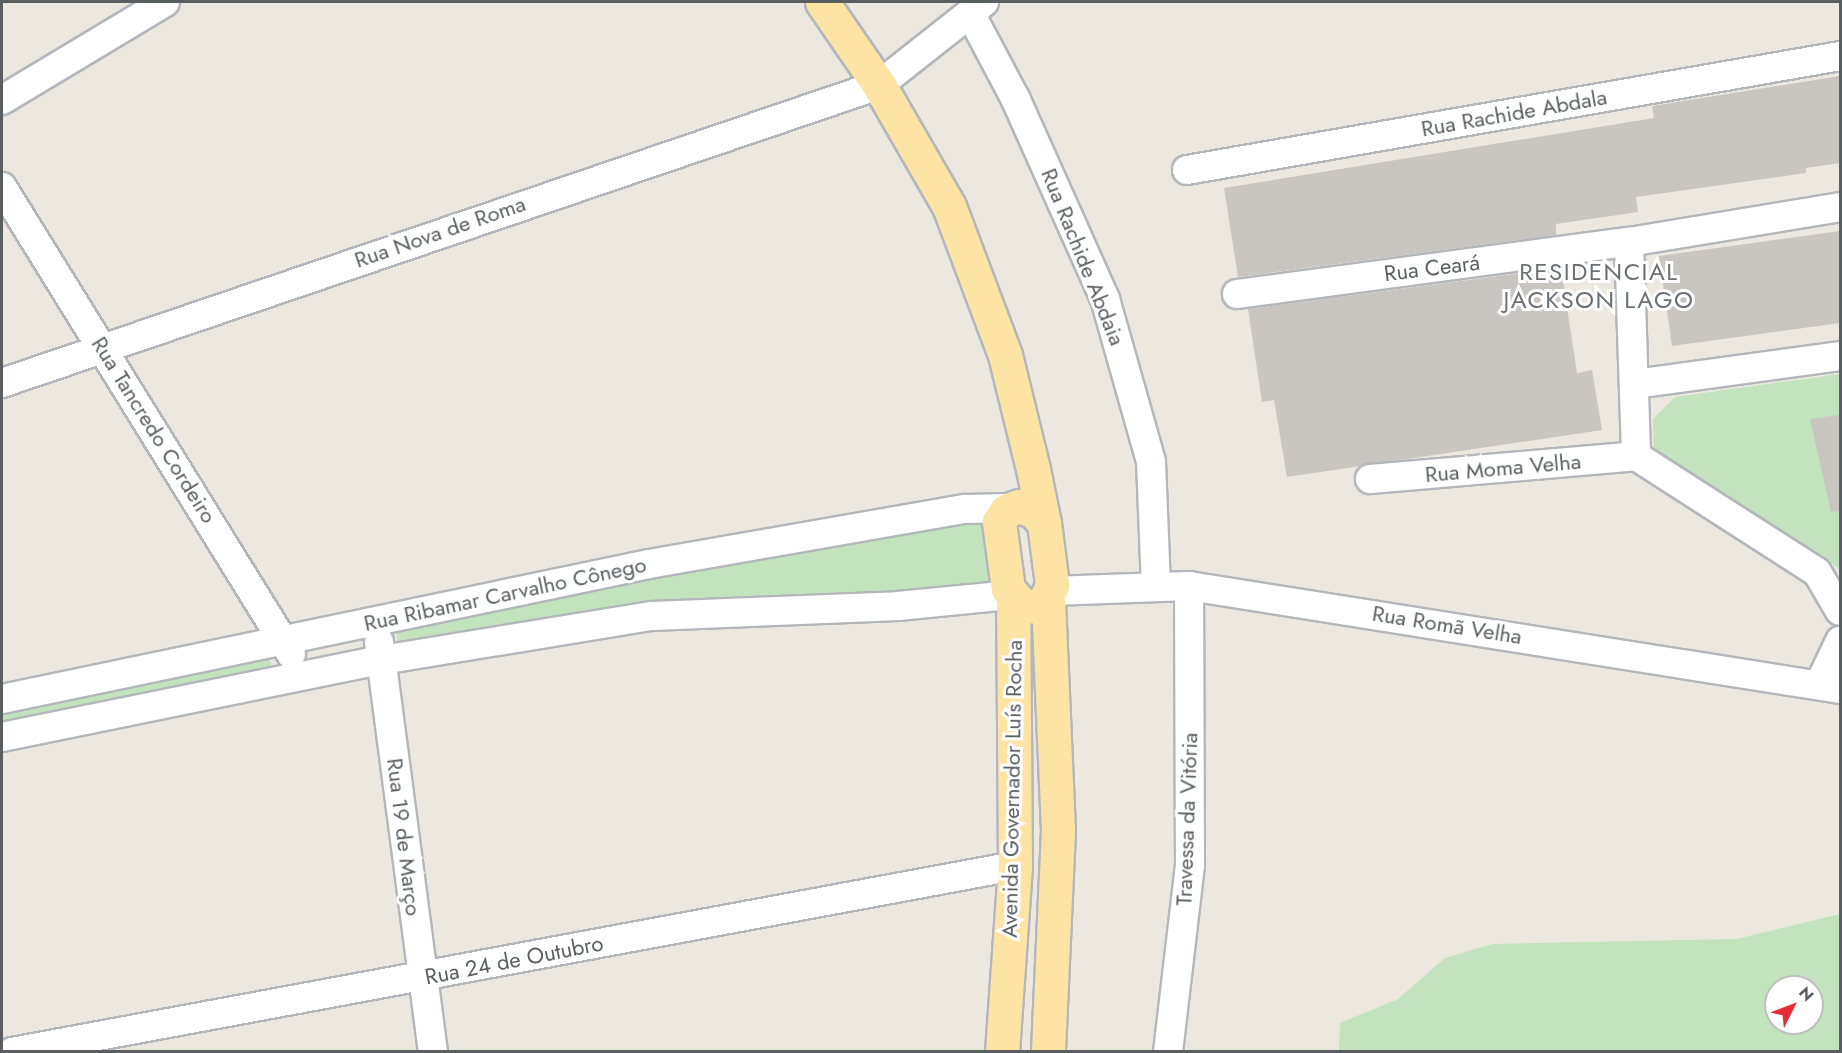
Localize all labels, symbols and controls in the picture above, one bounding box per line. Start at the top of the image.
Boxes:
street label: Rua Rachide Abdala [1419,84,1609,142]
street label: Rua Rachide Abdaia [1035,165,1131,349]
street label: Rua Nova de Roma [351,190,529,274]
street label: Rua Ceará [1383,249,1481,287]
district label: RESIDENCIAL JACKSON LAGO [1504,258,1694,314]
street label: Rua Tancredo Cordeiro [86,332,222,528]
street label: Rua Moma Velha [1424,448,1582,488]
street label: Rua Ribamar Carvalho Cônego [361,551,649,637]
street label: Rua Romã Velha [1370,600,1524,650]
street label: Avenida Governador Luís Rocha [996,640,1028,938]
street label: Travessa da Vitória [1171,732,1203,906]
street label: Rua 19 de Março [381,757,427,917]
street label: Rua 24 de Outubro [423,930,605,990]
north arrow [1764,975,1824,1035]
text: N [1793,982,1819,1006]

